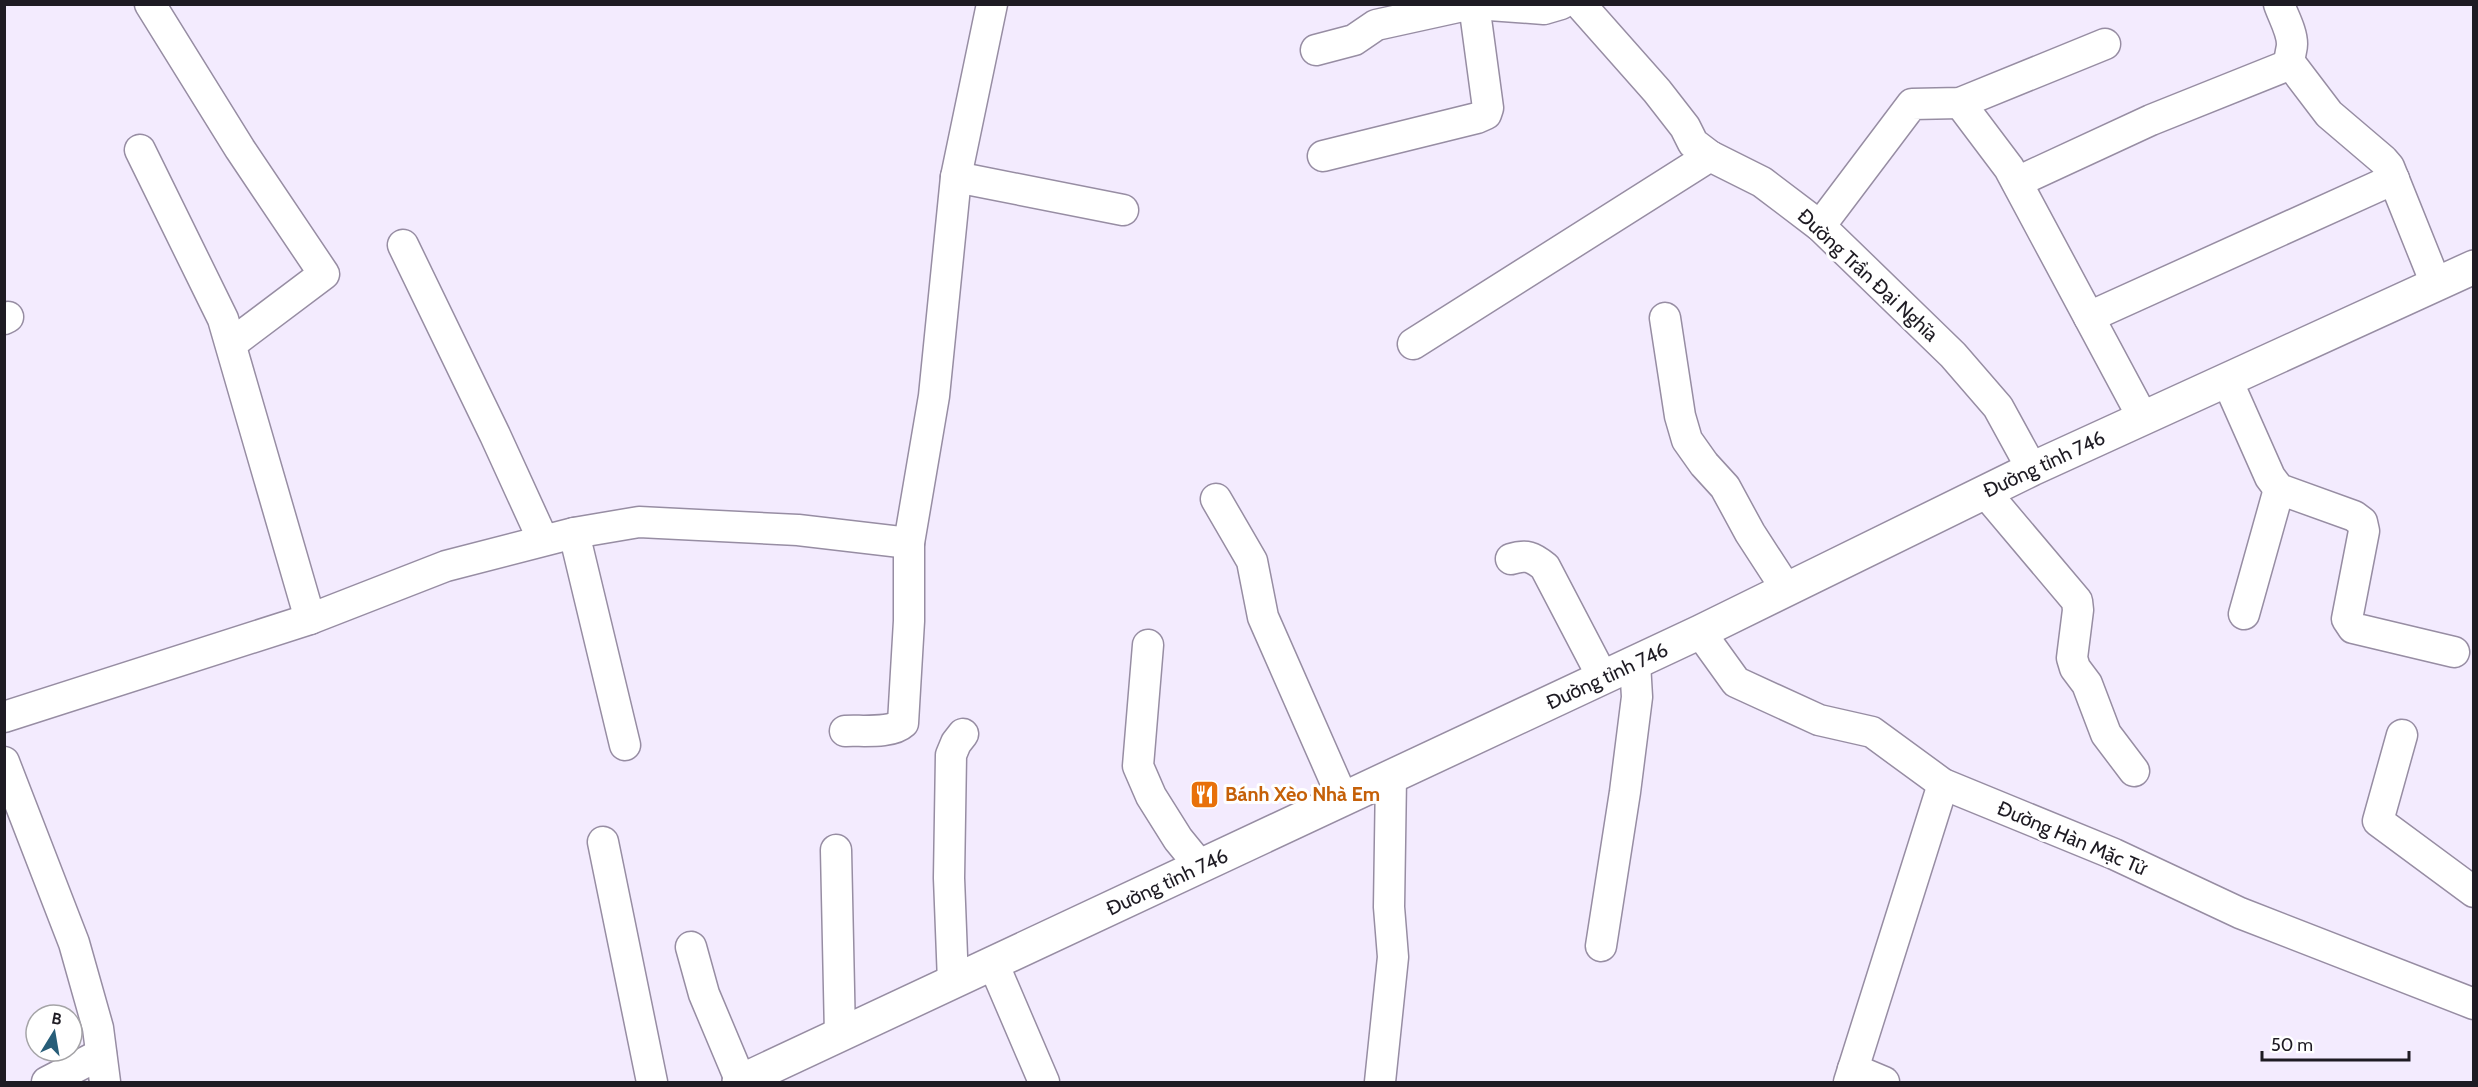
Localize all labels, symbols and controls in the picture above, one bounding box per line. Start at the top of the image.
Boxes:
street label: Đường Trần Đại Nghĩa [1793,204,1944,347]
street label: Đường tỉnh 746 [1979,425,2109,503]
street label: Đường tỉnh 746 [1542,637,1672,715]
restaurant icon: Bánh Xèo Nhà Em [1188,778,1220,810]
place label: Bánh Xèo Nhà Em [1225,782,1380,806]
street label: Đường Hàn Mặc Tử [1994,796,2152,881]
street label: Đường tỉnh 746 [1102,843,1232,921]
north arrow [24,1003,84,1063]
text: B [50,1008,64,1029]
scale bar [2262,1024,2409,1062]
text: 50 m [2271,1034,2313,1056]

